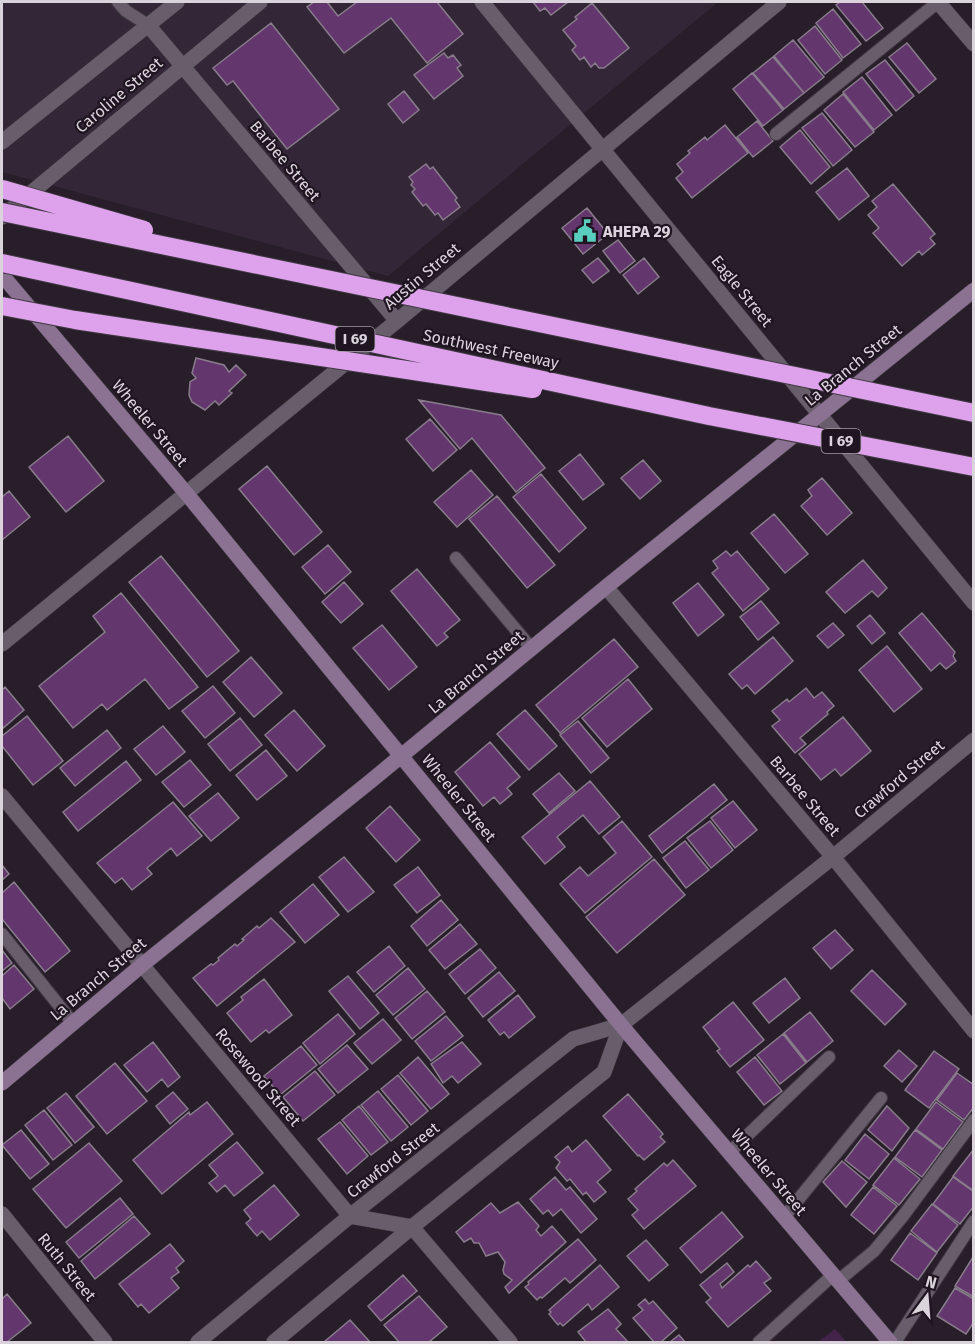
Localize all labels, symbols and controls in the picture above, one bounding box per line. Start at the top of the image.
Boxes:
street label: Caroline Street [72,53,166,137]
street label: Barbee Street [246,117,324,205]
public building icon: AHEPA 29 [572,218,598,244]
place label: AHEPA 29 [602,222,670,241]
street label: Austin Street [380,239,464,313]
street label: Eagle Street [707,252,777,331]
street label: La Branch Street [801,320,905,410]
street label: Southwest Freeway [421,325,561,373]
road number: I 69 [336,327,374,351]
street label: Wheeler Street [108,376,192,470]
road number: I 69 [822,429,860,453]
street label: La Branch Street [424,626,528,717]
street label: Crawford Street [850,736,948,822]
street label: Wheeler Street [418,750,500,846]
street label: Barbee Street [766,752,844,840]
street label: La Branch Street [46,933,150,1024]
street label: Rosewood Street [211,1024,305,1130]
street label: Crawford Street [343,1118,443,1202]
street label: Wheeler Street [727,1125,811,1219]
street label: Ruth Street [34,1229,100,1305]
north arrow [897,1266,957,1326]
text: N [923,1271,939,1293]

